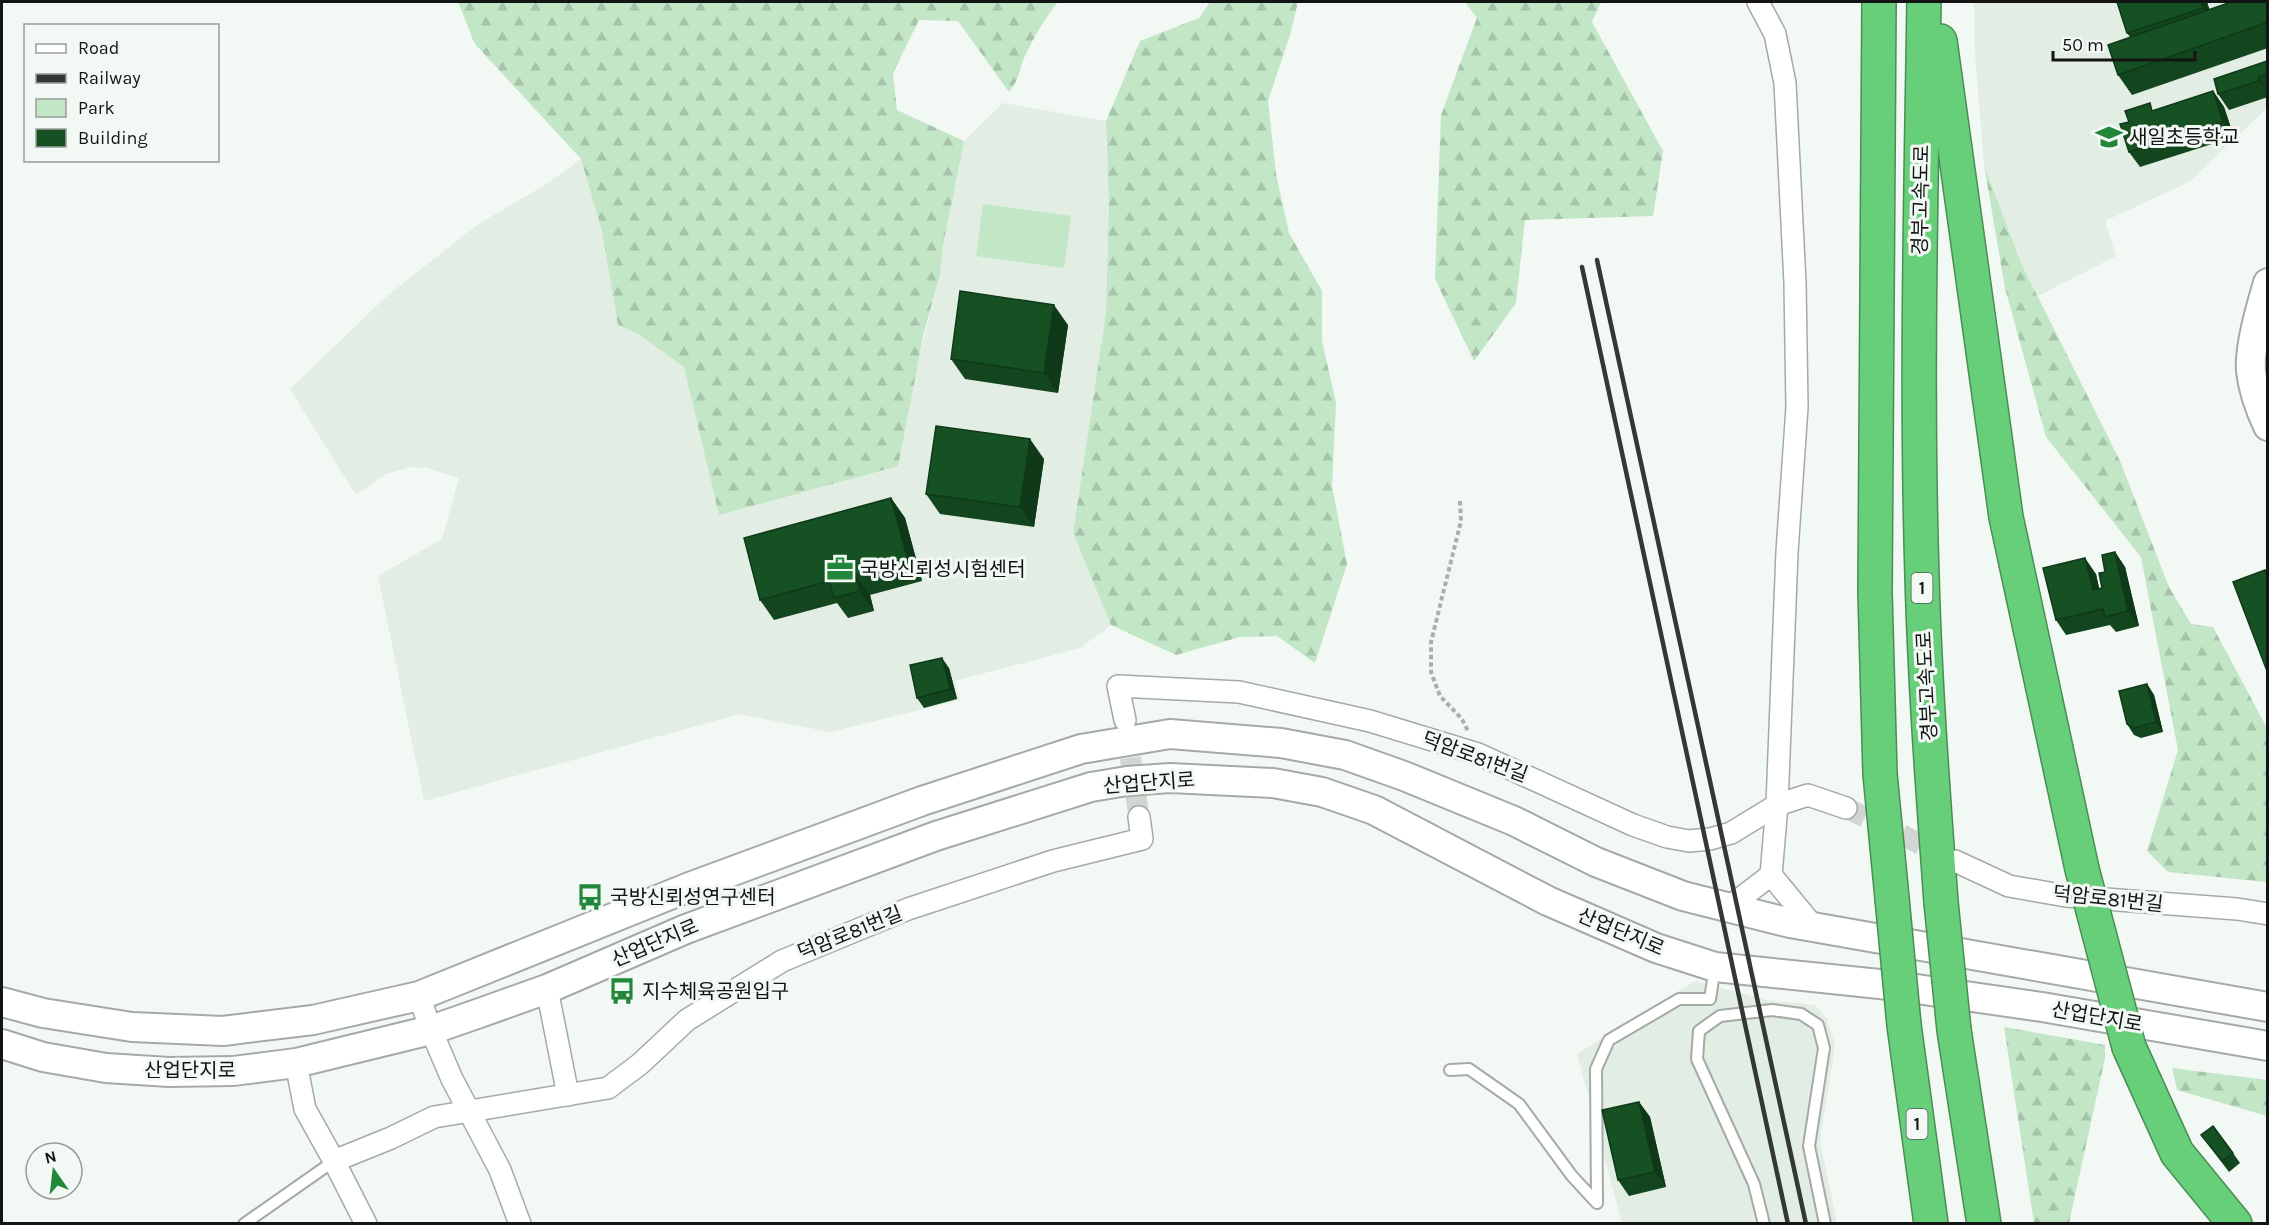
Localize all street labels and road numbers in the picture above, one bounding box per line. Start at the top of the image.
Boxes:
street label: 경부고속도로 [1909,145,1933,255]
road number: 1 [1912,573,1932,603]
street label: 경부고속도로 [1913,630,1941,742]
street label: 덕암로81번길 [1419,727,1531,787]
street label: 산업단지로 [1102,768,1196,798]
street label: 덕암로81번길 [2052,882,2164,916]
street label: 덕암로81번길 [794,902,906,964]
street label: 산업단지로 [1574,903,1668,961]
street label: 산업단지로 [608,914,702,972]
street label: 산업단지로 [2050,998,2144,1036]
street label: 산업단지로 [144,1059,236,1082]
road number: 1 [1906,1109,1928,1139]

